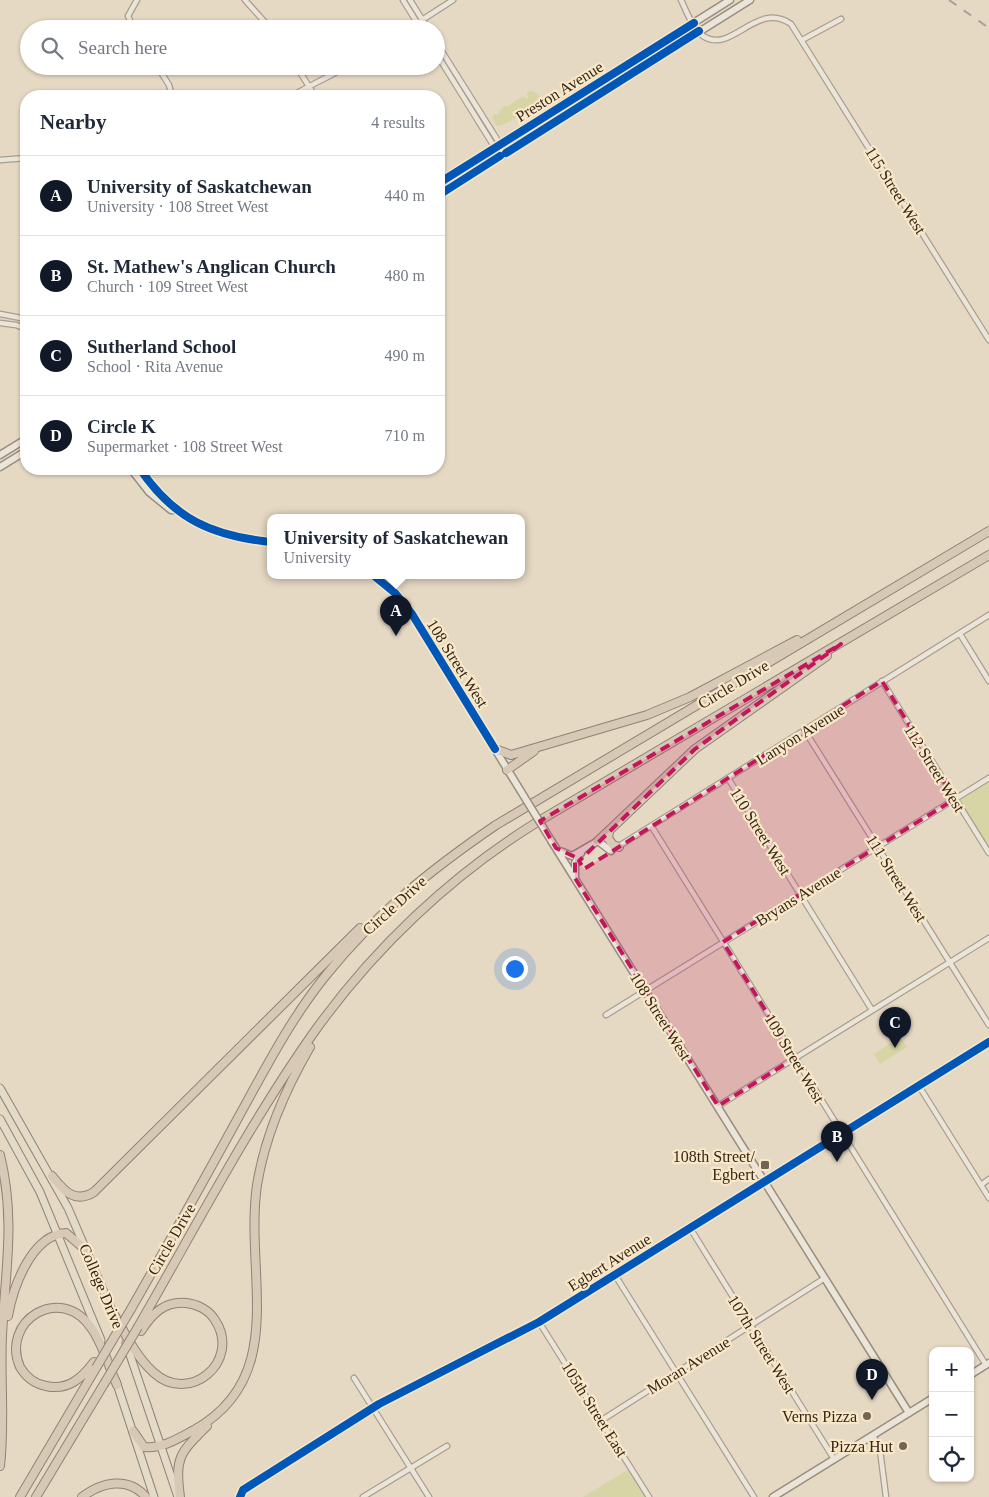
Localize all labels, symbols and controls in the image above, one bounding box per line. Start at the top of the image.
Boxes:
search box [20,20,445,75]
icon: search [38,34,66,62]
text: Search here [78,37,167,58]
street label: Preston Avenue [512,58,606,125]
text: Nearby [40,110,107,134]
text: 4 results [371,114,425,131]
street label: 115 Street West [862,143,930,238]
text: University of Saskatchewan [87,176,312,197]
text: A [50,187,62,204]
text: 440 m [385,187,425,204]
text: University · 108 Street West [87,198,269,215]
text: St. Mathew's Anglican Church [87,256,336,277]
text: B [51,267,61,284]
text: 480 m [385,267,425,284]
text: Church · 109 Street West [87,278,248,295]
text: Sutherland School [87,336,236,357]
text: C [50,347,62,364]
text: 490 m [385,347,425,364]
text: School · Rita Avenue [87,358,223,375]
text: Circle K [87,416,156,437]
text: D [50,427,62,444]
text: 710 m [385,427,425,444]
text: Supermarket · 108 Street West [87,438,283,455]
popup [267,514,525,579]
text: University of Saskatchewan [284,527,508,548]
text: University [284,549,351,566]
pin: A [380,595,412,636]
street label: 108 Street West [424,616,492,711]
street label: Circle Drive [695,657,772,712]
street label: Lanyon Avenue [753,701,848,769]
street label: 112 Street West [901,721,969,816]
street label: 110 Street West [727,784,795,879]
street label: 111 Street West [863,832,930,925]
street label: Bryans Avenue [753,864,844,930]
street label: Circle Drive [359,872,430,938]
your location [502,956,528,982]
street label: 108 Street West [627,969,695,1064]
pin: C [879,1007,911,1048]
street label: 109 Street West [761,1011,828,1106]
pin: B [821,1121,853,1162]
place label: 108th Street/ Egbert [673,1148,756,1184]
marker: 108th Street/ Egbert [759,1159,771,1171]
street label: Circle Drive [144,1201,199,1278]
street label: Egbert Avenue [565,1230,654,1295]
street label: College Drive [75,1241,127,1331]
street label: 107th Street West [724,1292,799,1397]
street label: Moran Avenue [644,1333,733,1398]
map controls [929,1347,974,1482]
button: + [929,1347,974,1392]
street label: 105th Street East [558,1358,631,1461]
pin: D [856,1359,888,1400]
button: − [929,1392,974,1437]
place label: Verns Pizza [782,1408,857,1425]
marker: Verns Pizza [861,1410,873,1422]
button: locate [929,1437,974,1482]
place label: Pizza Hut [830,1438,894,1455]
marker: Pizza Hut [897,1440,909,1452]

